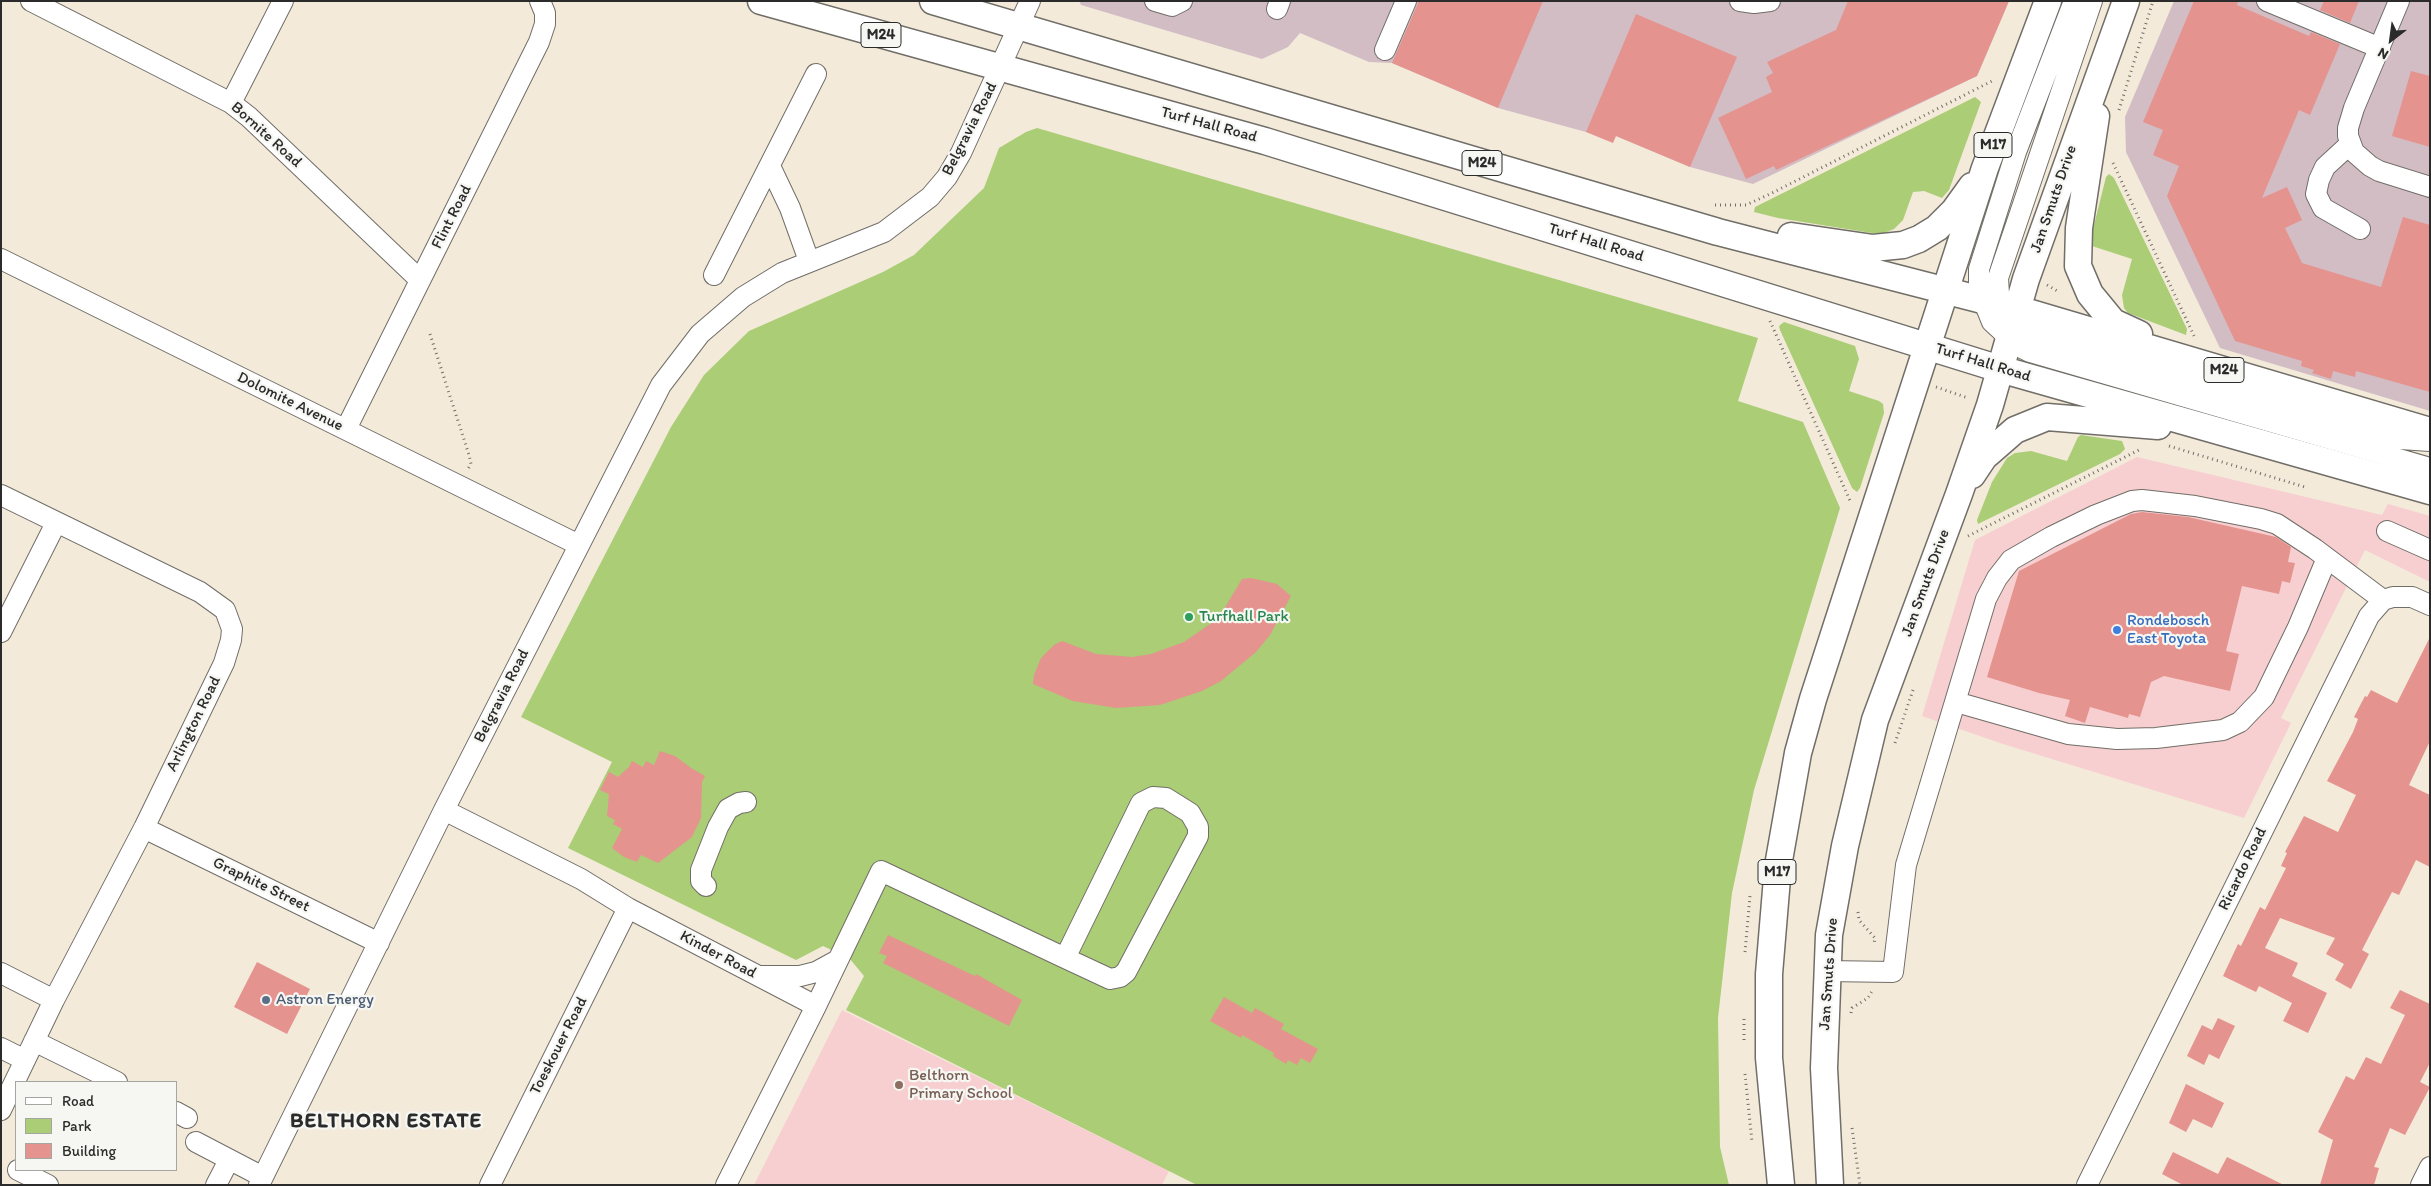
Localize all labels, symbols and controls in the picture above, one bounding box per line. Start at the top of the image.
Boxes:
north arrow [2366,15,2416,65]
road number: M24 [861,22,901,48]
text: N [2375,44,2392,63]
street label: Belgravia Road [938,79,1002,179]
street label: Bornite Road [226,98,306,172]
street label: Turf Hall Road [1159,103,1259,147]
road number: M17 [1974,132,2012,158]
street label: Jan Smuts Drive [2027,143,2081,255]
road number: M24 [1462,150,1502,176]
street label: Flint Road [428,182,476,252]
street label: Turf Hall Road [1546,219,1646,267]
street label: Turf Hall Road [1933,339,2033,387]
road number: M24 [2204,358,2244,382]
street label: Dolomite Avenue [234,368,346,436]
street label: Jan Smuts Drive [1898,527,1954,639]
place label: Turfhall Park [1199,607,1289,627]
marker: Turfhall Park [1183,611,1195,623]
place label: Rondebosch East Toyota [2127,611,2209,649]
marker: Rondebosch East Toyota [2111,624,2123,636]
street label: Belgravia Road [470,646,534,746]
street label: Arlington Road [163,673,225,775]
street label: Ricardo Road [2215,824,2271,914]
street label: Graphite Street [209,853,313,917]
road number: M17 [1758,860,1796,884]
street label: Jan Smuts Drive [1815,917,1843,1031]
street label: Kinder Road [676,927,760,983]
place label: Astron Energy [276,990,374,1010]
marker: Astron Energy [260,994,272,1006]
street label: Toeskouer Road [526,994,592,1098]
place label: Belthorn Primary School [909,1066,1012,1104]
marker: Belthorn Primary School [893,1079,905,1091]
legend [15,1081,178,1171]
text: Road [62,1092,94,1110]
district label: BELTHORN ESTATE [286,1109,486,1135]
text: Park [62,1117,92,1135]
text: Building [62,1142,116,1160]

